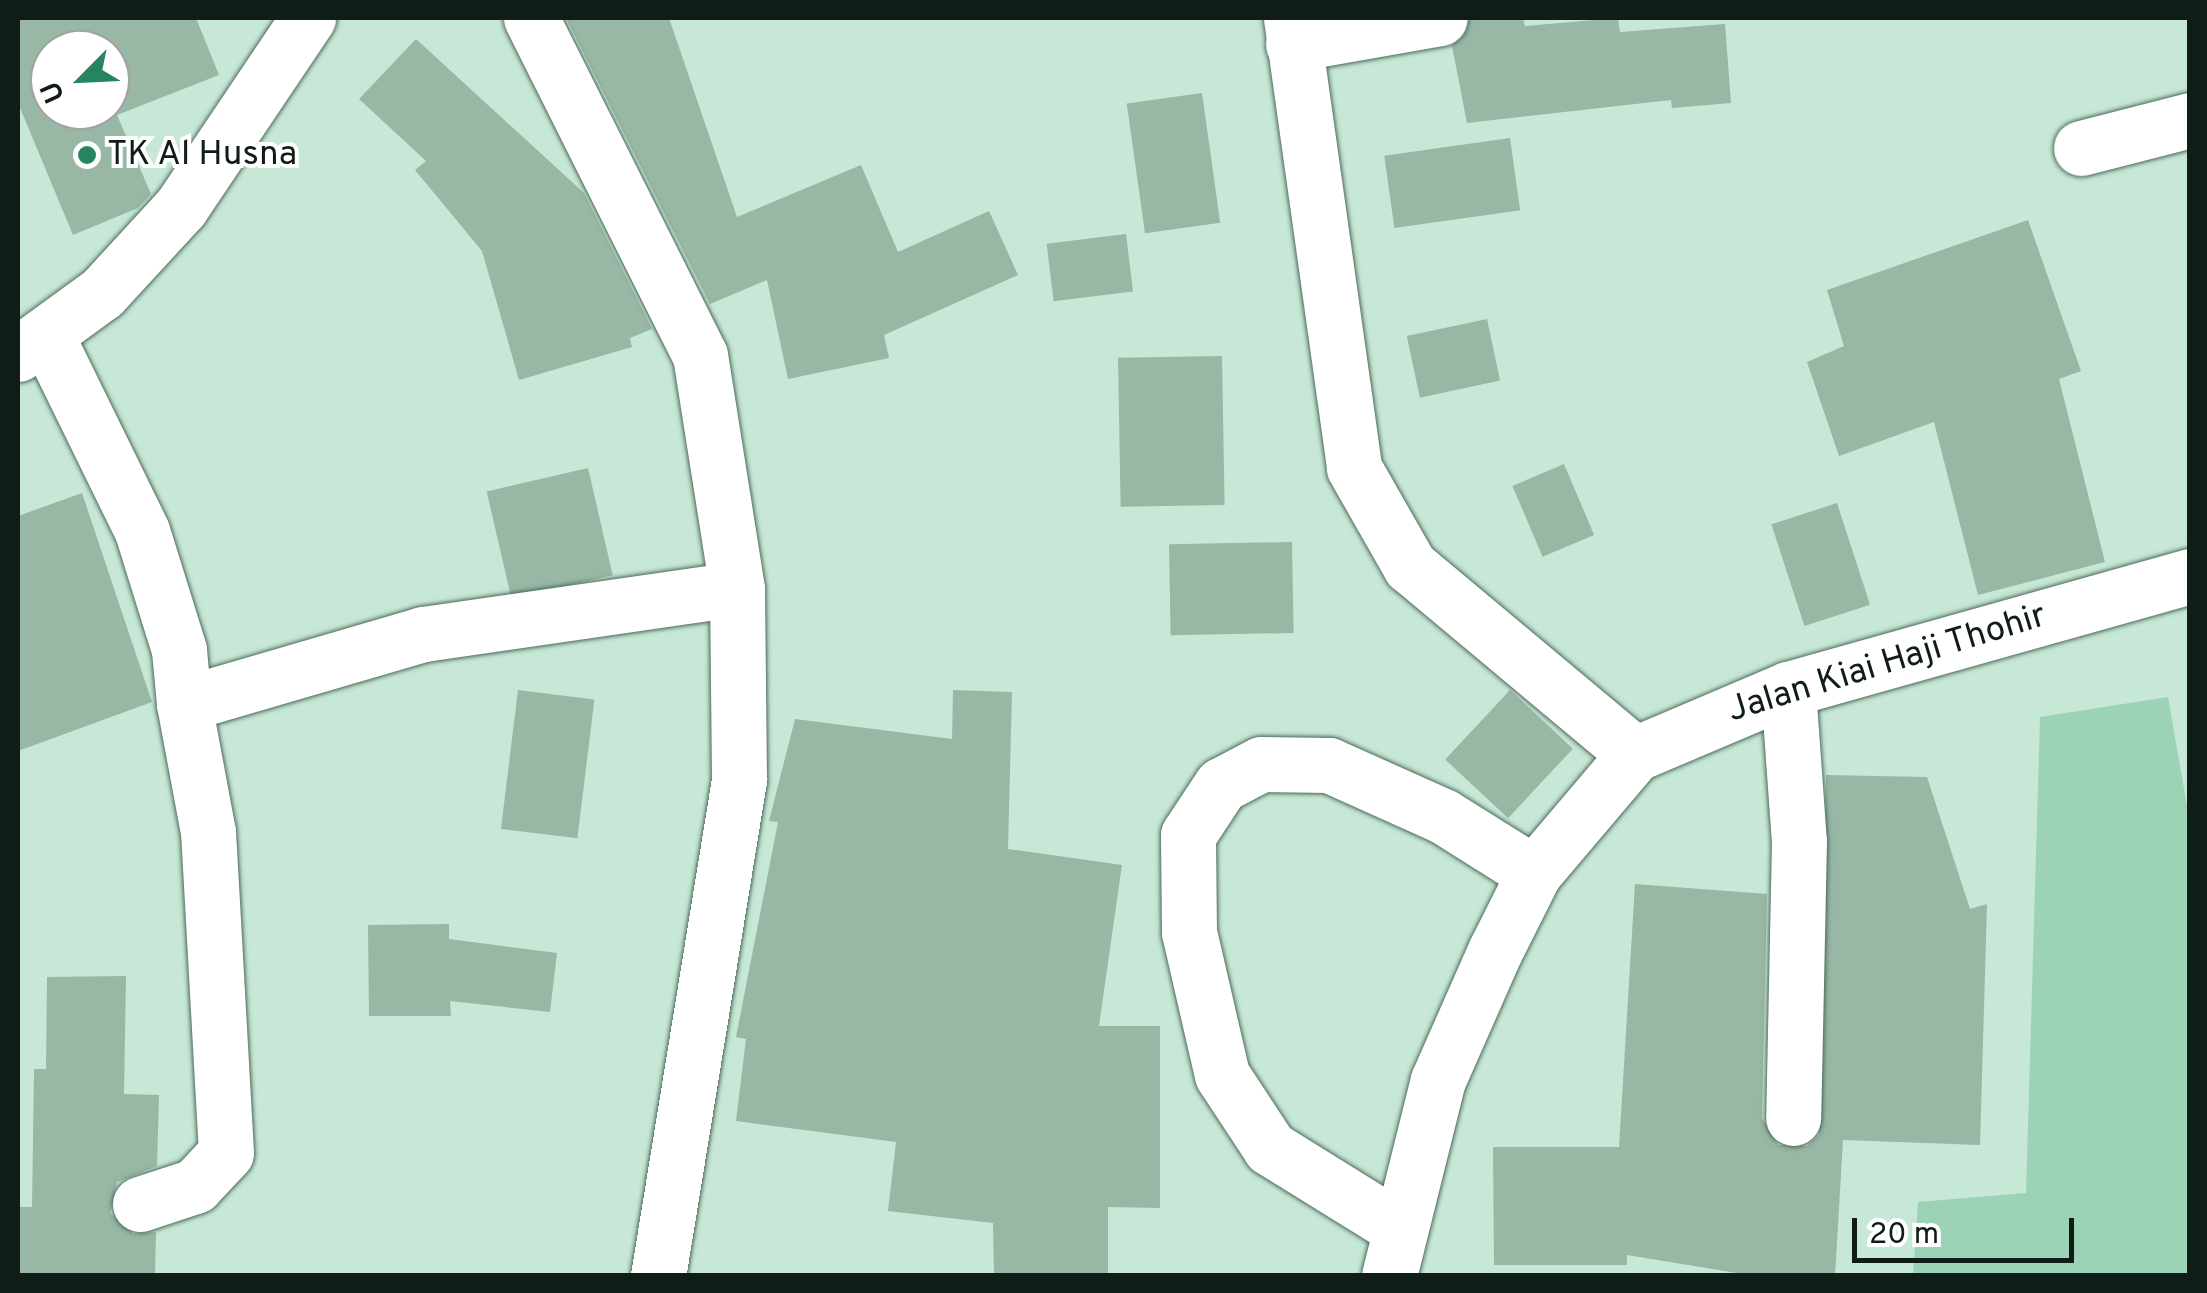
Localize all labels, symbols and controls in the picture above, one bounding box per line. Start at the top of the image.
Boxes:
north arrow [30,30,130,130]
text: U [34,75,75,108]
place label: TK Al Husna [107,134,299,176]
marker: TK Al Husna [76,144,98,166]
street label: Jalan Kiai Haji Thohir [1722,595,2052,733]
scale bar [1857,1198,2080,1260]
text: 20 m [1869,1217,1939,1254]

